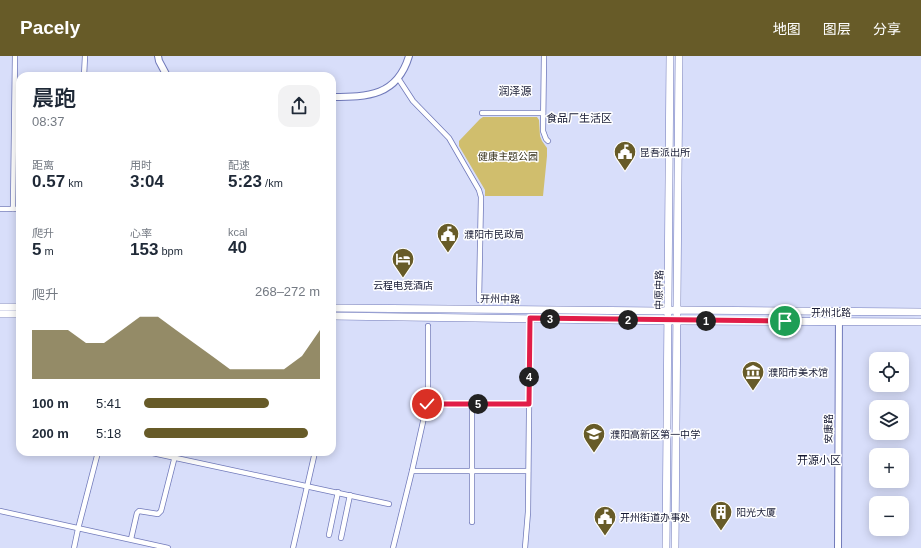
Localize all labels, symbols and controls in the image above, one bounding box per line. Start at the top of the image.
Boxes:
text: Pacely [20,17,80,38]
text: 地图 [773,21,801,37]
text: 图层 [823,21,851,37]
text: 分享 [873,21,901,37]
button: share [278,85,320,127]
district label: 润泽源 [499,85,532,97]
text: 晨跑 [32,86,76,111]
district label: 食品厂生活区 [546,112,612,124]
text: 08:37 [32,114,65,129]
public building icon: 昆吾派出所 [612,139,638,172]
place label: 昆吾派出所 [640,147,690,158]
park label: 健康主题公园 [478,151,538,162]
text: 距离 [32,159,54,171]
text: 用时 [130,159,152,171]
text: 配速 [228,159,250,171]
text: 0.57 [32,172,65,191]
text: 3:04 [130,172,164,191]
text: 5:23 [228,172,262,191]
text: km [65,177,83,189]
text: /km [262,177,283,189]
public building icon: 濮阳市民政局 [435,221,461,254]
text: kcal [228,226,248,238]
text: 爬升 [32,227,54,239]
text: 心率 [130,227,152,239]
place label: 濮阳市民政局 [464,229,524,240]
text: 40 [228,238,247,257]
text: 5 [32,240,41,259]
text: 153 [130,240,158,259]
text: m [41,245,54,257]
text: bpm [158,245,183,257]
hotel icon: 云程电竞酒店 [390,246,416,279]
street label: 中原中路 [653,270,665,310]
place label: 云程电竞酒店 [373,280,433,291]
text: 268–272 m [255,284,320,299]
text: 爬升 [32,287,58,302]
street label: 开州中路 [480,293,520,305]
pin [768,304,802,338]
street label: 开州北路 [811,307,851,318]
pin: 3 [540,309,560,329]
pin: 2 [618,310,638,330]
icon: arrive [774,310,796,332]
pin: 1 [696,311,716,331]
text: 3 [547,313,553,325]
text: 2 [625,314,631,326]
text: 1 [703,315,709,327]
map controls [869,352,909,536]
button: locate [869,352,909,392]
museum icon: 濮阳市美术馆 [740,359,766,392]
pin: 4 [519,367,539,387]
place label: 濮阳市美术馆 [768,367,828,378]
text: 4 [526,371,532,383]
pin [410,387,444,421]
icon: check [416,393,438,415]
pin: 5 [468,394,488,414]
text: 100 m [32,396,69,411]
text: 5:41 [96,396,121,411]
text: 5 [475,398,481,410]
button: layers [869,400,909,440]
street label: 安康路 [823,414,834,444]
school or university icon: 濮阳高新区第一中学 [581,421,607,454]
text: 200 m [32,426,69,441]
text: 5:18 [96,426,121,441]
place label: 濮阳高新区第一中学 [610,429,700,440]
button: + [869,448,909,488]
district label: 开源小区 [797,454,841,466]
button: − [869,496,909,536]
building icon: 阳光大厦 [708,499,734,532]
public building icon: 开州街道办事处 [592,504,618,537]
place label: 阳光大厦 [736,507,776,518]
place label: 开州街道办事处 [620,512,690,523]

